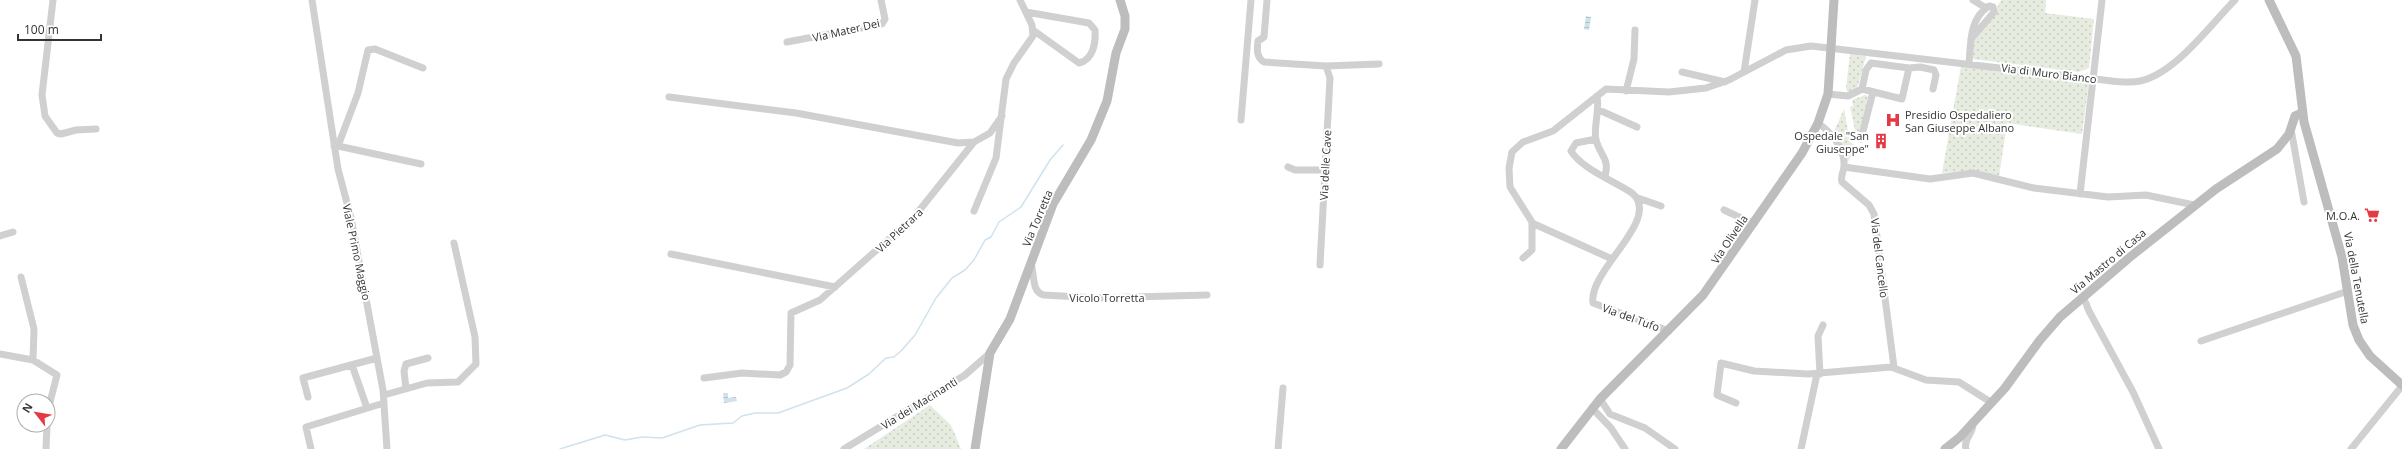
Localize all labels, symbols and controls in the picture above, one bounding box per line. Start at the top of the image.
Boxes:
street label: Via Mater Dei [811,15,881,45]
scale bar [18,16,101,42]
text: 100 m [24,21,59,38]
street label: Via di Muro Bianco [2000,60,2098,86]
place label: Presidio Ospedaliero San Giuseppe Albano [1905,107,2015,135]
hospital icon: Presidio Ospedaliero San Giuseppe Albano [1884,111,1902,129]
place label: Ospedale "San Giuseppe" [1794,128,1869,156]
street label: Via delle Cave [1316,129,1334,201]
building icon: Ospedale "San Giuseppe" [1872,132,1890,150]
street label: Via Torretta [1018,187,1056,249]
street label: Viale Primo Maggio [339,202,375,302]
street label: Via Pietrara [872,204,926,256]
supermarket icon: M.O.A. [2363,206,2381,224]
place label: M.O.A. [2326,208,2360,223]
street label: Via Olivella [1707,212,1751,266]
street label: Via del Cancello [1868,217,1892,299]
street label: Via Mastro di Casa [2067,225,2149,297]
street label: Via della Tenutella [2341,231,2373,325]
street label: Vicolo Torretta [1069,290,1145,305]
street label: Via del Tufo [1600,300,1662,334]
street label: Via dei Macinanti [878,374,960,432]
north arrow [16,393,56,433]
text: N [18,400,36,415]

